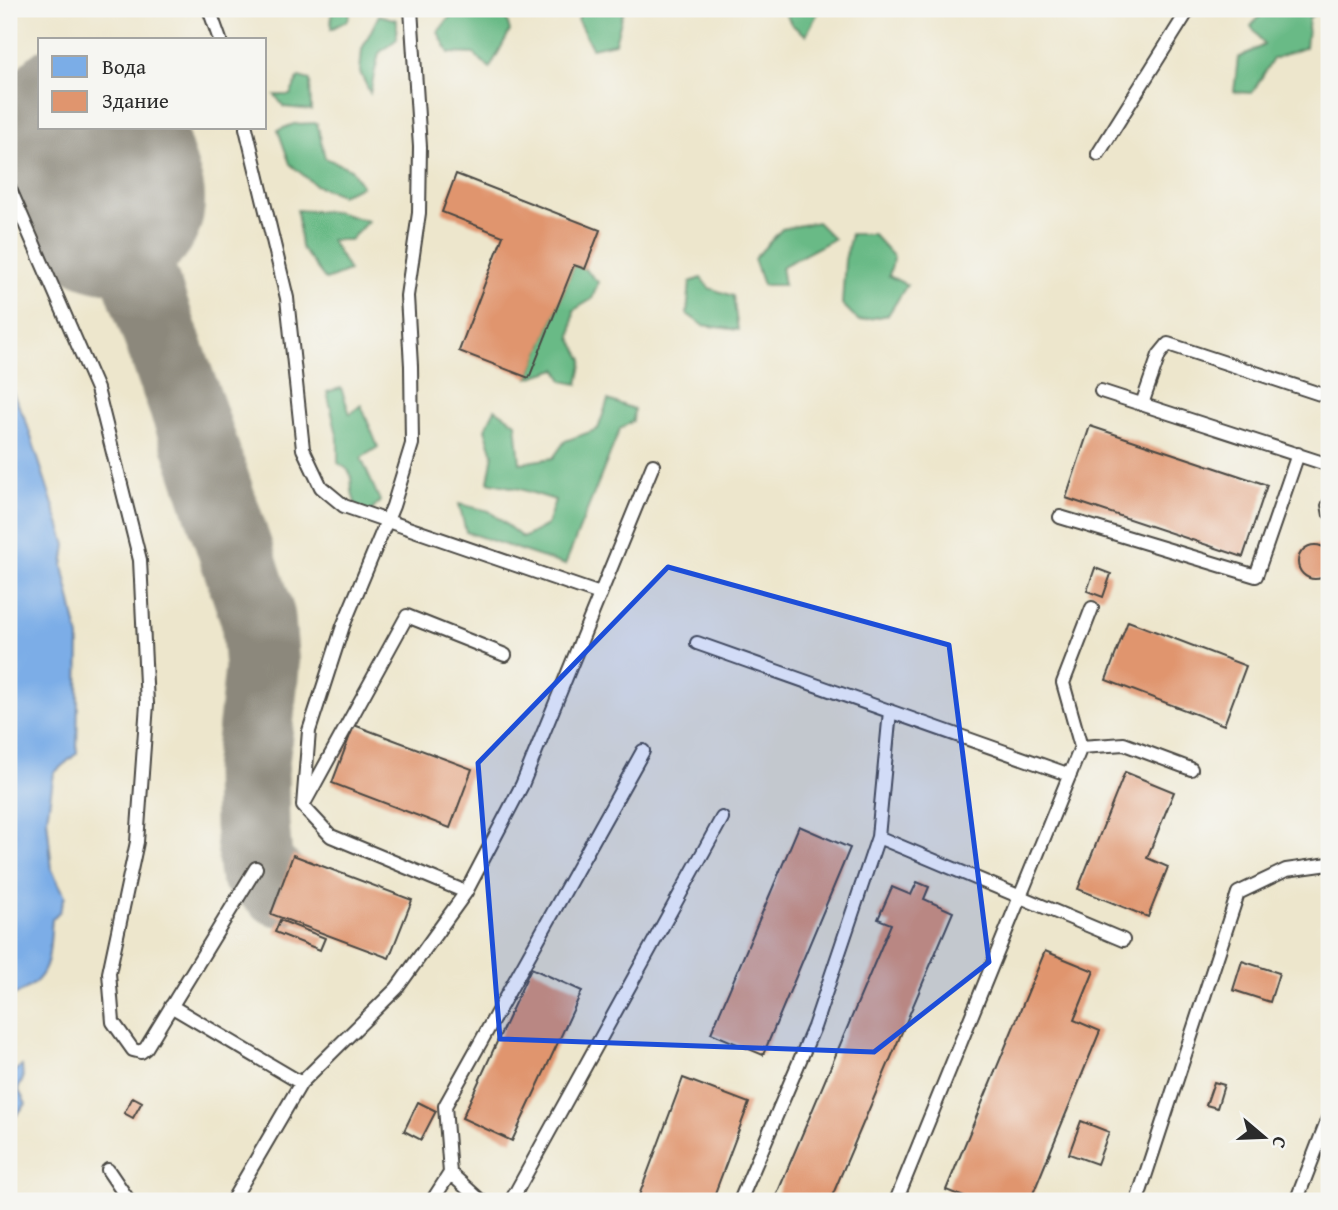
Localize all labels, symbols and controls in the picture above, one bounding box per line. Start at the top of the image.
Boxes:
legend [38,38,266,130]
text: Вода [102,51,146,82]
text: Здание [102,85,169,116]
north arrow [1230,1102,1300,1172]
text: С [1265,1133,1295,1152]

